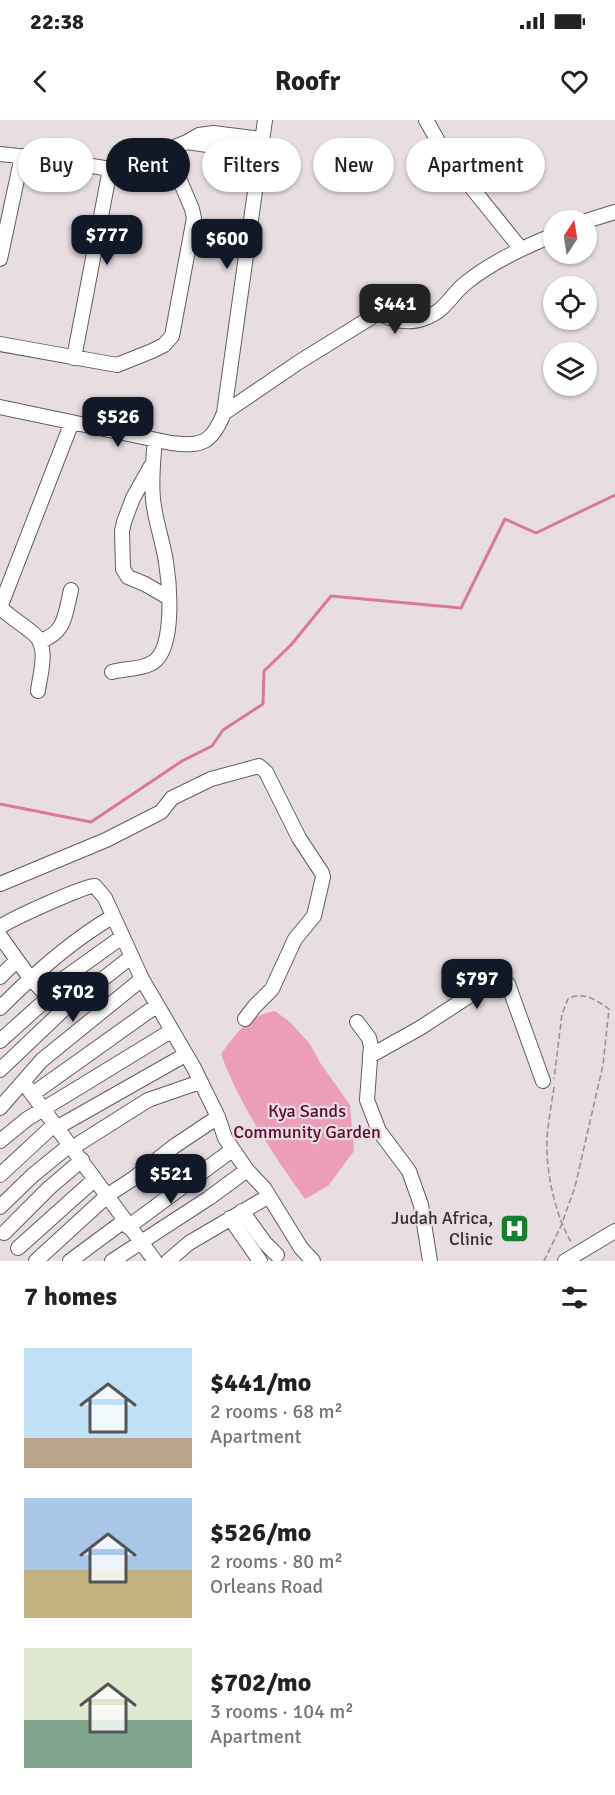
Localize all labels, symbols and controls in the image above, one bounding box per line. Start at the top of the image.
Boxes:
text: 22:38 [30,8,84,35]
icon: back [24,65,57,98]
text: Roofr [275,65,340,98]
icon: heart [558,65,591,98]
chip: Buy [18,138,94,192]
chip: Rent [106,138,190,192]
chip: Filters [202,138,301,192]
chip: New [313,138,394,192]
chip: Apartment [406,138,545,192]
north arrow [543,210,597,264]
map controls [543,210,597,396]
pin: $777 [71,215,143,266]
pin: $600 [191,219,263,270]
text: $777 [85,222,129,247]
text: $600 [205,226,249,251]
button: locate [543,276,597,330]
pin: $441 [359,284,431,335]
text: $441 [373,291,417,316]
button: layers [543,342,597,396]
pin: $526 [82,397,154,448]
text: $526 [96,404,140,429]
pin: $797 [441,959,513,1010]
text: $797 [455,966,499,991]
pin: $702 [37,972,109,1023]
text: $702 [51,979,95,1004]
park label: Kya Sands Community Garden [233,1100,381,1143]
pin: $521 [135,1154,207,1205]
text: $521 [149,1161,193,1186]
place label: Judah Africa, Clinic [391,1207,493,1250]
hospital icon: Judah Africa, Clinic [498,1212,530,1244]
text: 7 homes [24,1281,117,1313]
icon: filters [558,1281,591,1314]
text: $441/mo [210,1367,311,1399]
icon: home [72,1372,144,1444]
text: 2 rooms · 68 m² [210,1399,343,1424]
text: Apartment [210,1424,302,1449]
text: $526/mo [210,1517,311,1549]
icon: home [72,1522,144,1594]
text: 2 rooms · 80 m² [210,1549,343,1574]
text: Orleans Road [210,1574,323,1599]
text: $702/mo [210,1667,311,1699]
icon: home [72,1672,144,1744]
text: 3 rooms · 104 m² [210,1699,354,1724]
text: Apartment [210,1724,302,1749]

